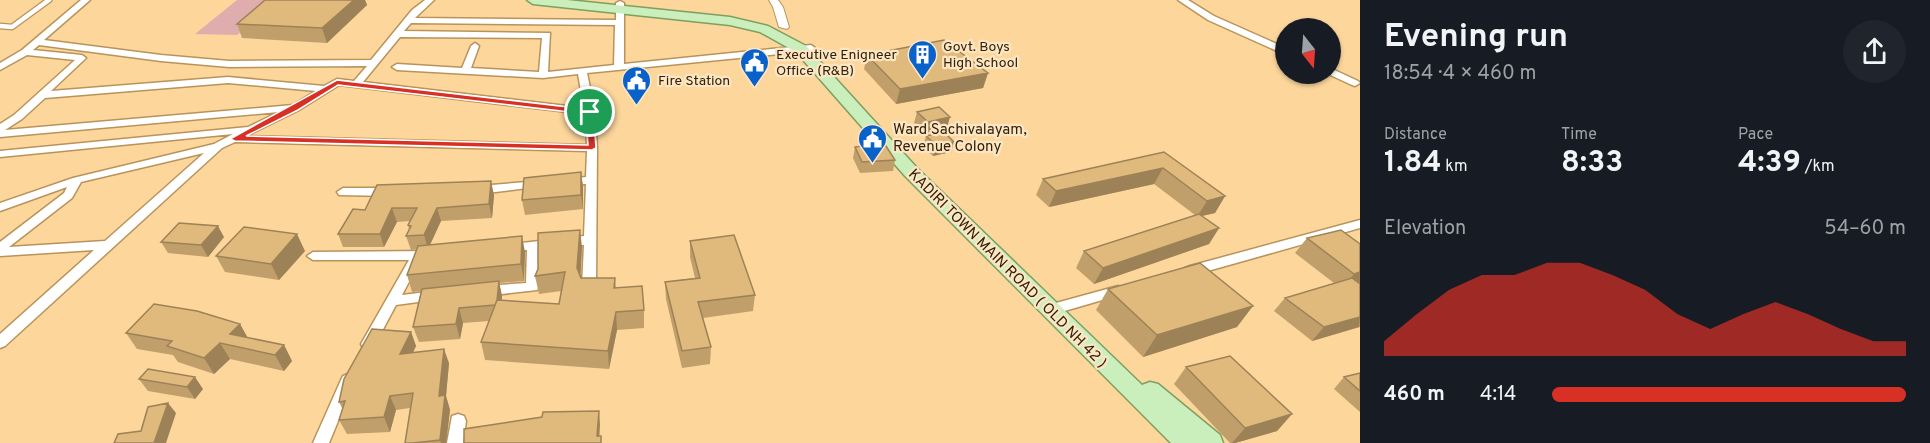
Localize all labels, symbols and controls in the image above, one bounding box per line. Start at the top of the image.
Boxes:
text: Evening run [1384,17,1568,59]
north arrow [1275,18,1341,84]
map controls [1275,18,1341,84]
button: share [1843,20,1906,83]
building icon: Govt. Boys High School [906,38,938,80]
place label: Govt. Boys High School [943,39,1018,72]
public building icon: Executive Enigneer Office (R&B) [739,46,771,88]
place label: Executive Enigneer Office (R&B) [776,47,897,80]
text: 18:54 · 4 × 460 m [1384,61,1536,87]
public building icon: Fire Station [621,64,653,106]
place label: Fire Station [658,73,730,90]
pin [564,86,615,137]
icon: arrive [573,95,606,128]
place label: Ward Sachivalayam, Revenue Colony [893,121,1027,157]
public building icon: Ward Sachivalayam, Revenue Colony [856,122,888,164]
text: Distance [1384,125,1447,145]
text: Time [1561,125,1597,145]
text: Pace [1738,125,1773,145]
text: 1.84 [1384,145,1442,182]
text: 8:33 [1561,145,1623,182]
text: 4:39 [1738,145,1801,182]
text: km [1442,157,1468,177]
text: /km [1801,157,1835,177]
street label: KADIRI TOWN MAIN ROAD ( OLD NH 42 ) [903,166,1110,373]
text: Elevation [1384,216,1466,242]
text: 54–60 m [1824,216,1906,242]
text: 460 m [1384,382,1445,408]
text: 4:14 [1480,382,1516,408]

